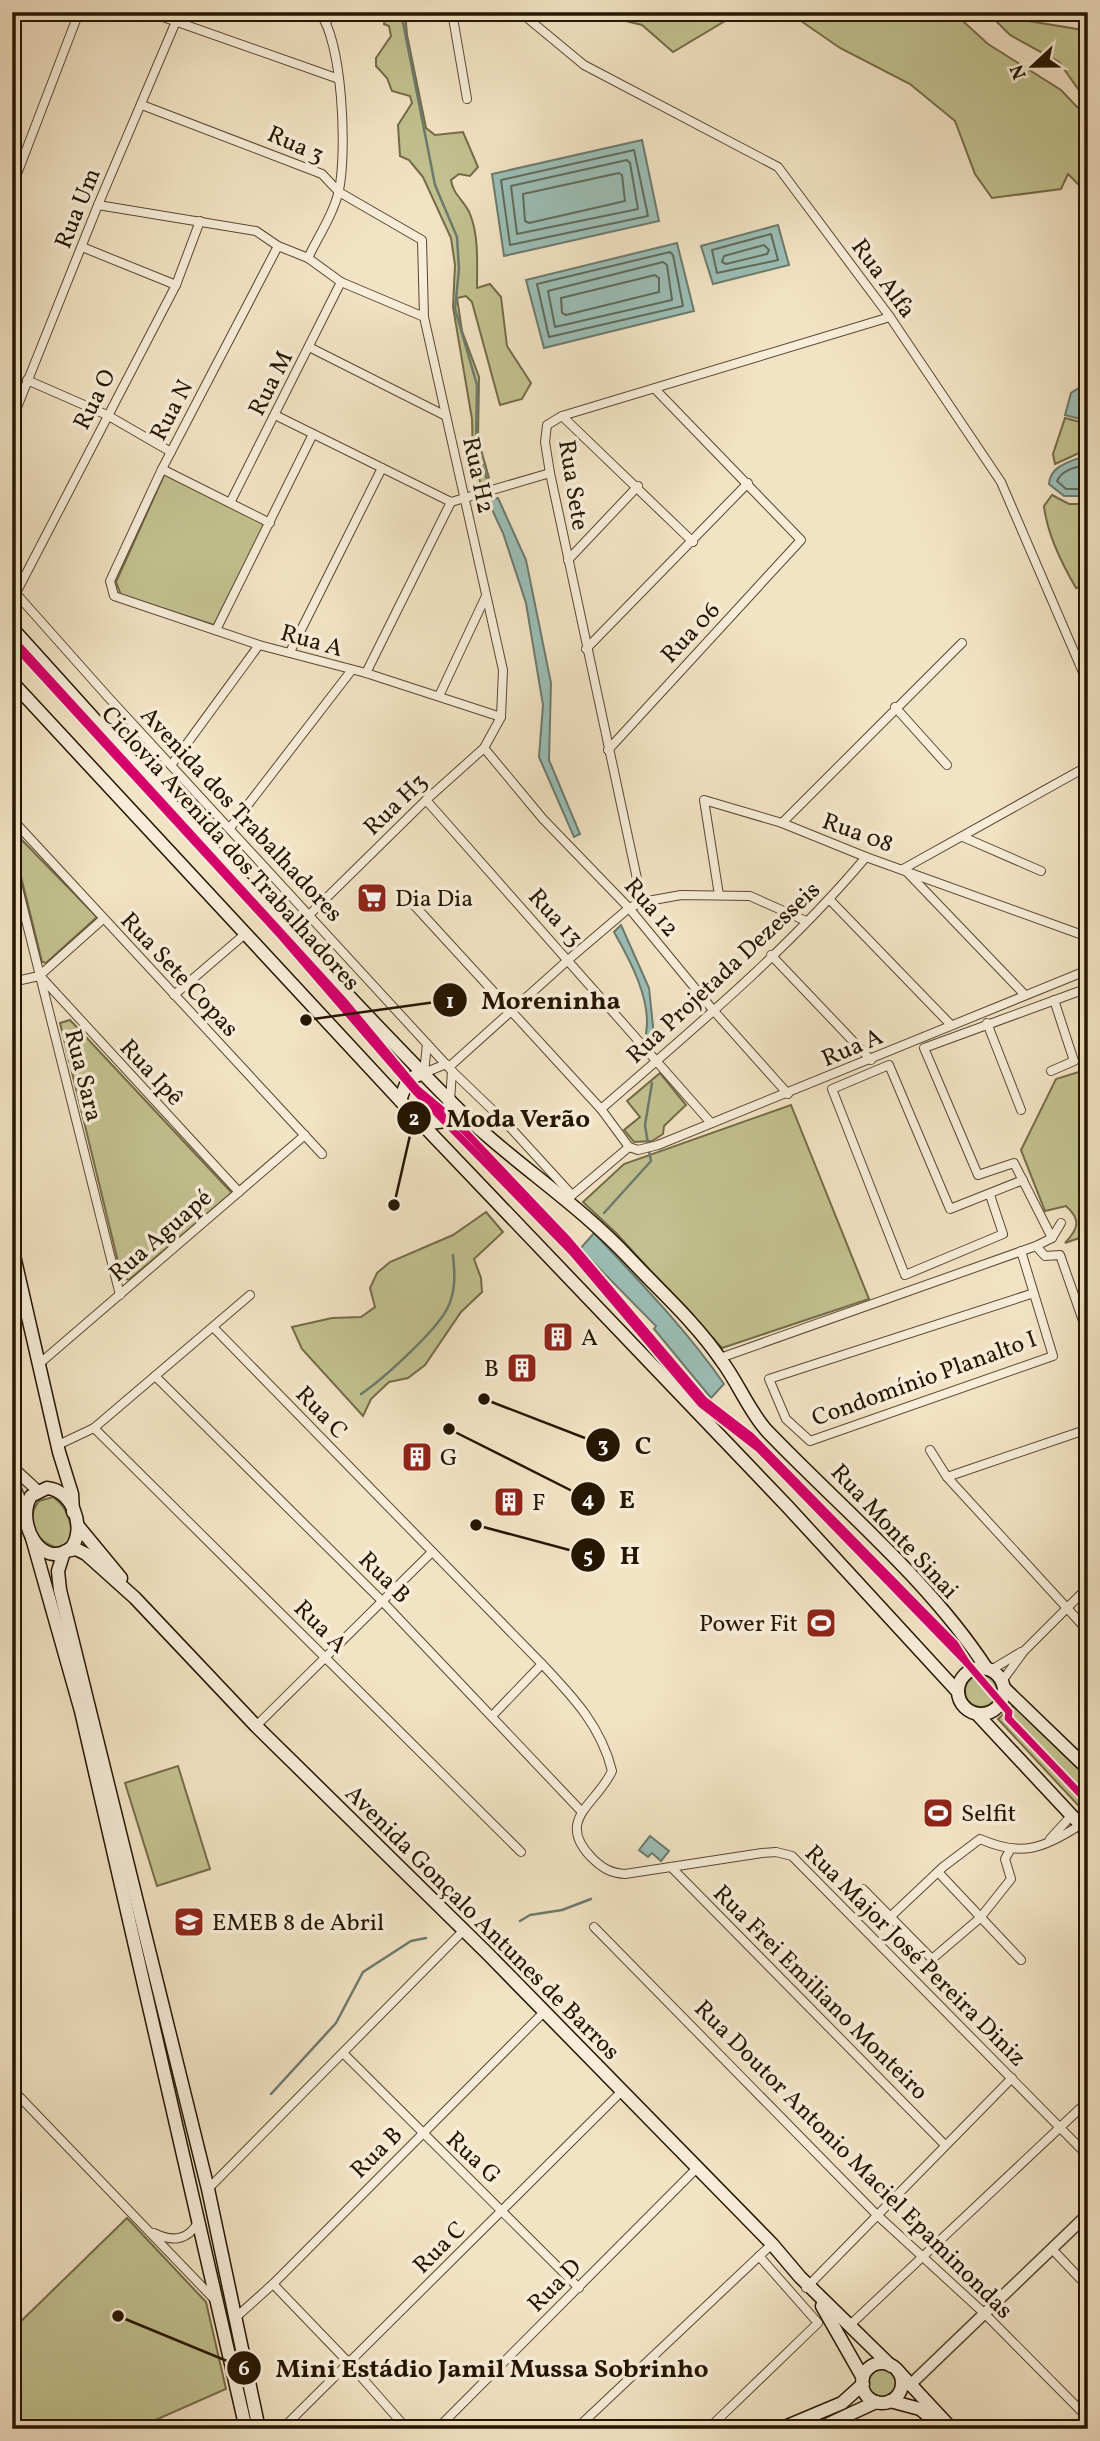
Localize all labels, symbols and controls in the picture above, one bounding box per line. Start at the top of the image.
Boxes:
north arrow [998,32,1068,102]
text: N [1004,60,1034,83]
street label: Rua 3 [261,118,329,173]
street label: Rua Um [47,163,110,254]
street label: Rua Alfa [842,232,923,326]
street label: Rua M [241,345,303,422]
street label: Rua O [66,364,126,436]
street label: Rua N [143,374,203,447]
street label: Rua H2 [452,434,502,517]
street label: Rua Sete [548,438,596,533]
street label: Rua 06 [654,595,729,672]
street label: Rua A [276,617,347,667]
street label: Ciclovia Avenida dos Trabalhadores [92,699,367,999]
street label: Avenida dos Trabalhadores [131,700,350,931]
street label: Rua H3 [357,766,436,844]
street label: Rua 08 [817,805,898,862]
street label: Rua 12 [615,871,686,945]
street label: Rua Projetada Dezesseis [620,874,829,1073]
supermarket icon: Dia Dia [355,881,389,915]
street label: Rua 13 [519,882,590,955]
place label: Dia Dia [395,883,473,917]
street label: Rua Sete Copas [112,905,246,1046]
callout: Moreninha [432,977,635,1024]
text: Moreninha [481,984,621,1020]
text: 1 [446,988,454,1017]
street label: Rua A [817,1021,889,1077]
street label: Rua Sara [54,1026,110,1125]
street label: Rua Ipê [111,1032,190,1114]
callout: Moda Verão [396,1095,604,1142]
text: Moda Verão [446,1102,590,1138]
text: 2 [409,1105,419,1134]
street label: Rua Aguapé [102,1182,220,1291]
building icon: A [541,1320,575,1354]
place label: A [581,1322,598,1356]
street label: Condomínio Planalto I [807,1323,1042,1436]
building icon: B [505,1351,539,1385]
place label: B [484,1353,499,1387]
street label: Rua C [287,1379,354,1448]
callout: C [585,1421,665,1468]
text: C [635,1429,651,1465]
text: 3 [598,1432,608,1461]
building icon: G [400,1440,434,1474]
place label: G [440,1442,458,1476]
street label: Rua Monte Sinai [822,1457,965,1608]
callout: E [570,1475,650,1522]
text: E [619,1483,635,1519]
building icon: F [492,1485,526,1519]
text: 4 [582,1486,595,1515]
place label: F [532,1487,545,1521]
callout: H [571,1532,654,1579]
text: H [620,1539,640,1575]
text: 5 [583,1543,593,1572]
street label: Rua B [350,1545,417,1612]
street label: Rua A [285,1593,354,1662]
sports icon: Power Fit [804,1606,838,1640]
place label: Power Fit [699,1608,798,1642]
street label: Avenida Gonçalo Antunes de Barros [336,1778,627,2069]
sports icon: Selfit [921,1796,955,1830]
place label: Selfit [961,1798,1016,1832]
street label: Rua Major José Pereira Diniz [796,1838,1033,2075]
street label: Rua Frei Emiliano Monteiro [704,1878,935,2109]
school or university icon: EMEB 8 de Abril [172,1905,206,1939]
place label: EMEB 8 de Abril [212,1907,384,1941]
street label: Rua Doutor Antonio Maciel Epaminondas [685,1993,1020,2328]
street label: Rua B [344,2120,411,2187]
street label: Rua G [438,2124,508,2193]
street label: Rua C [406,2214,474,2282]
street label: Rua D [521,2252,590,2321]
callout: Mini Estádio Jamil Mussa Sobrinho [226,2344,722,2391]
text: Mini Estádio Jamil Mussa Sobrinho [275,2352,709,2388]
text: 6 [238,2355,250,2384]

